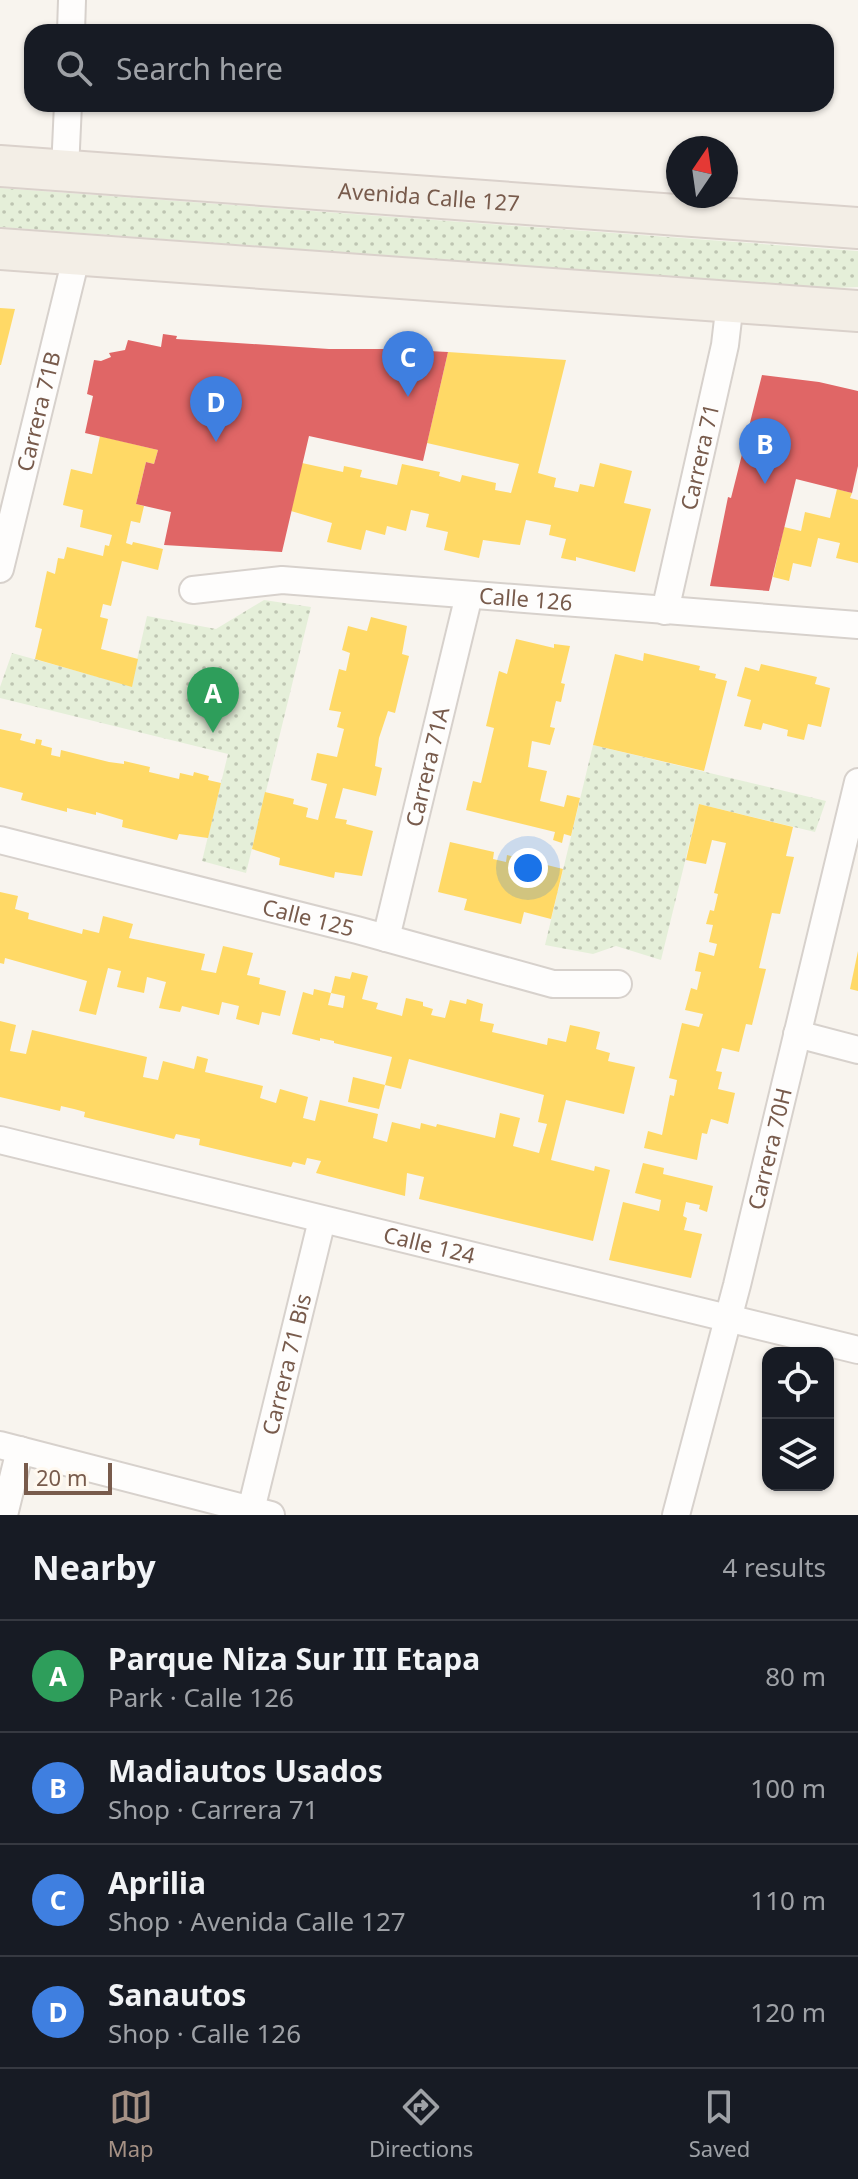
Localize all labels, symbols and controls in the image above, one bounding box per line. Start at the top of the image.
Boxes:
search box [24,24,834,112]
icon: search [52,46,96,90]
text: Search here [116,48,283,89]
north arrow [666,136,738,208]
street label: Avenida Calle 127 [337,174,521,218]
pin: C [382,331,434,397]
street label: Carrera 71B [8,348,67,475]
pin: D [190,376,242,442]
street label: Carrera 71 [672,401,725,513]
pin: B [739,418,791,484]
street label: Calle 126 [478,579,574,617]
pin: A [187,667,239,733]
street label: Carrera 71A [397,703,456,830]
your location [508,848,548,888]
street label: Calle 125 [260,891,358,943]
street label: Carrera 70H [740,1084,798,1213]
street label: Calle 124 [381,1218,479,1270]
street label: Carrera 71 Bis [254,1290,317,1438]
map controls [762,1347,834,1491]
button: locate [762,1347,834,1419]
button: layers [762,1419,834,1491]
scale bar [24,1459,112,1495]
text: 20 m [36,1462,87,1492]
text: Nearby [32,1544,156,1590]
text: 4 results [722,1549,826,1585]
text: Parque Niza Sur III Etapa [108,1638,480,1679]
text: A [49,1658,67,1694]
text: 80 m [765,1658,826,1694]
text: Park · Calle 126 [108,1679,294,1715]
text: Madiautos Usados [108,1750,383,1791]
text: B [49,1770,67,1806]
text: 100 m [750,1770,826,1806]
text: Shop · Carrera 71 [108,1791,319,1827]
text: Aprilia [108,1862,206,1903]
text: C [50,1882,66,1918]
text: 110 m [750,1882,826,1918]
text: Shop · Avenida Calle 127 [108,1903,406,1939]
text: Sanautos [108,1974,246,2015]
text: D [48,1994,68,2030]
text: 120 m [750,1994,826,2030]
text: Shop · Calle 126 [108,2015,301,2051]
tab: Map [108,2085,154,2163]
tab: Directions [369,2085,473,2163]
tab: Saved [689,2085,750,2163]

